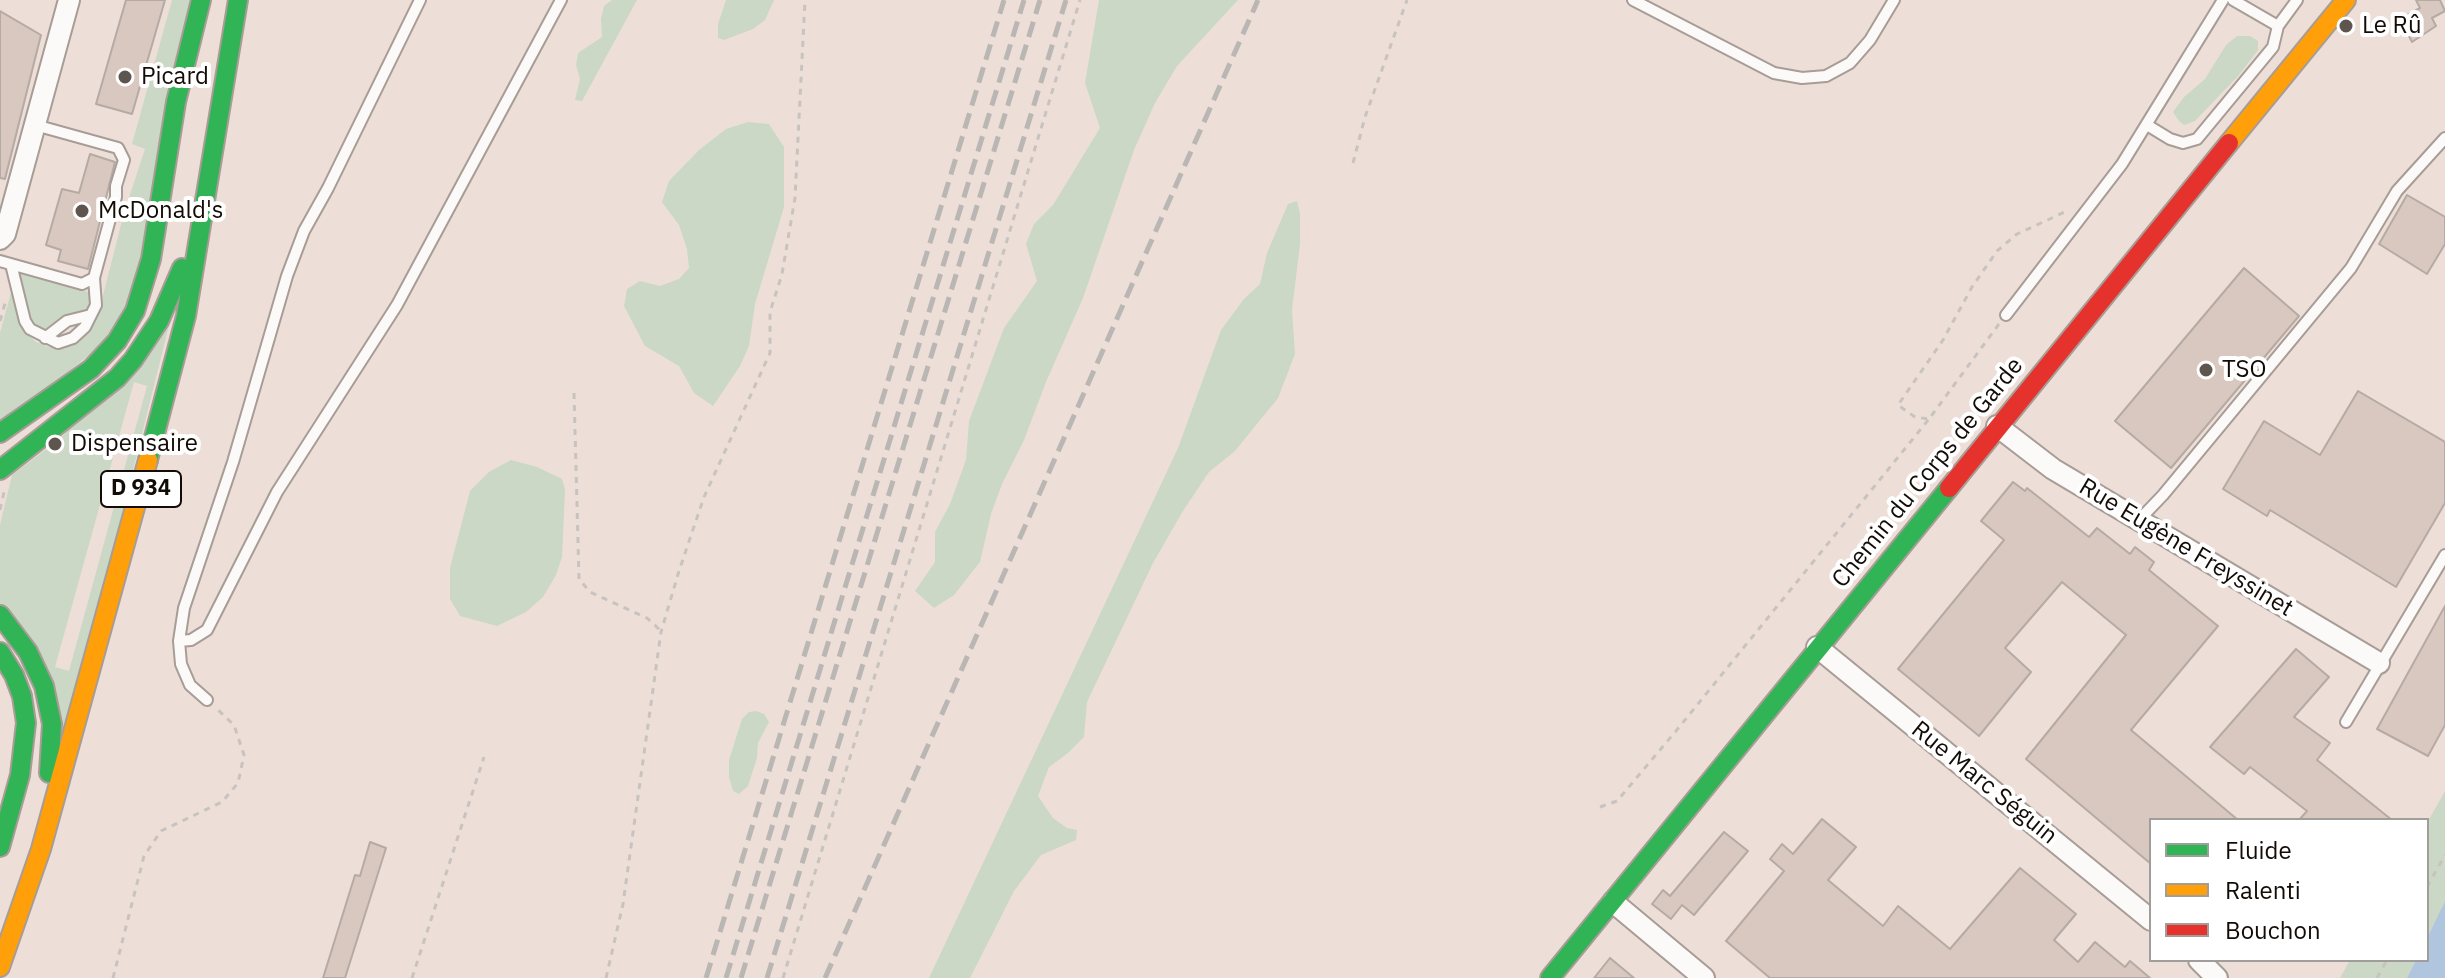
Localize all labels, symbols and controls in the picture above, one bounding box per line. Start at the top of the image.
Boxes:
place label: Le Rû [2362,12,2422,40]
marker: Le Rû [2337,17,2355,35]
place label: Picard [141,63,209,91]
marker: Picard [116,68,134,86]
place label: McDonald's [98,197,223,225]
marker: McDonald's [73,202,91,220]
street label: Chemin du Corps de Garde [1826,352,2030,594]
place label: TSO [2222,356,2266,384]
marker: TSO [2197,361,2215,379]
place label: Dispensaire [71,430,198,458]
marker: Dispensaire [46,435,64,453]
road number: D 934 [101,471,181,507]
street label: Rue Eugène Freyssinet [2074,473,2298,623]
street label: Rue Marc Séguin [1905,715,2063,851]
legend [2149,818,2429,962]
text: Fluide [2225,834,2292,866]
text: Ralenti [2225,874,2301,906]
text: Bouchon [2225,914,2321,946]

